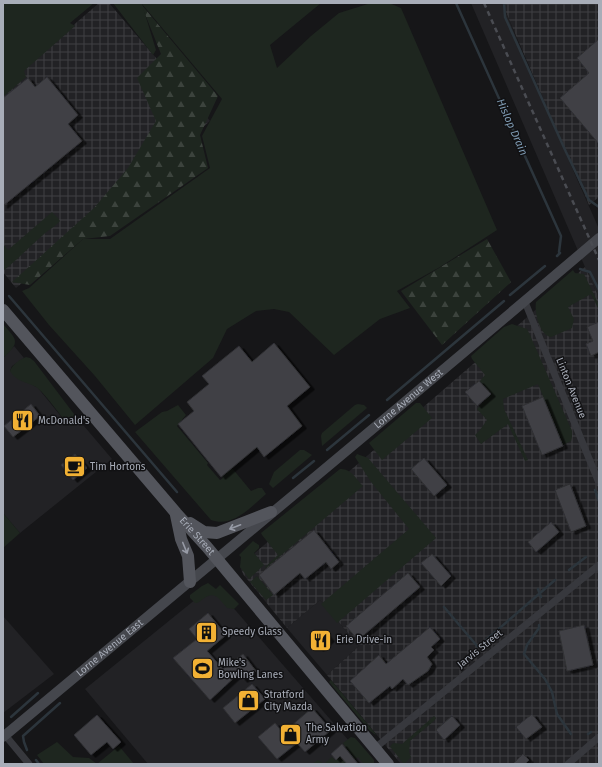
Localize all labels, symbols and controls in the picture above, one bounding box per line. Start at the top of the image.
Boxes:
water label: Hislop Drain [494,97,530,157]
street label: Linton Avenue [553,356,589,420]
street label: Lorne Avenue West [372,366,446,431]
restaurant icon: McDonald's [9,408,35,434]
place label: McDonald's [38,415,90,427]
cafe icon: Tim Hortons [61,454,87,480]
place label: Tim Hortons [90,461,146,473]
street label: Erie Street [177,515,218,558]
one-way arrow [230,523,242,531]
one-way arrow [182,541,189,553]
street label: Lorne Avenue East [74,617,146,679]
building icon: Speedy Glass [194,619,220,645]
place label: Speedy Glass [222,626,282,638]
restaurant icon: Erie Drive-in [308,627,334,653]
street label: Jarvis Street [455,627,505,671]
place label: Erie Drive-in [336,634,392,646]
sports icon: Mike's Bowling Lanes [190,656,216,682]
place label: Mike's Bowling Lanes [218,657,283,681]
shop icon: Stratford City Mazda [236,688,262,714]
place label: Stratford City Mazda [264,689,313,713]
shop icon: The Salvation Army [277,721,303,747]
place label: The Salvation Army [306,722,367,746]

